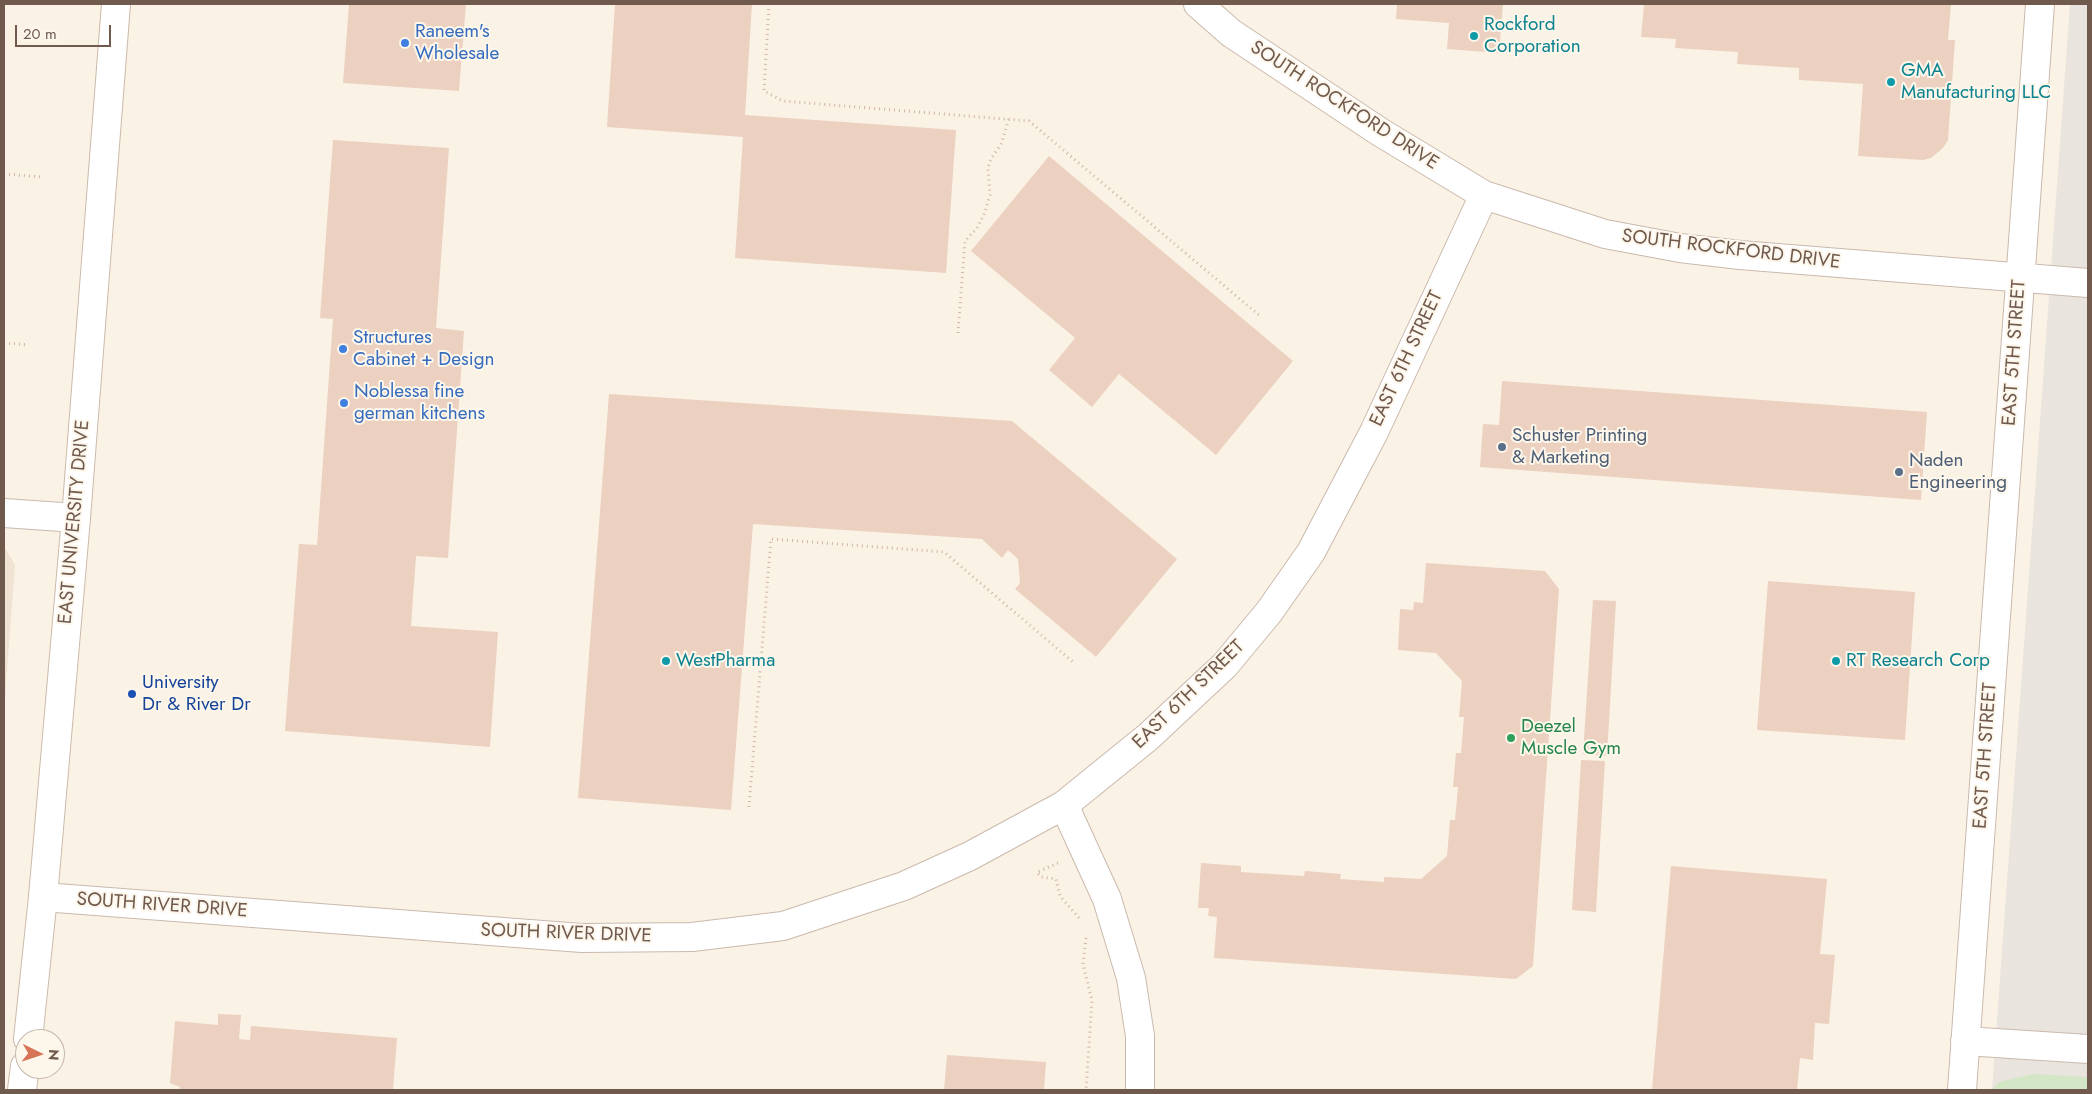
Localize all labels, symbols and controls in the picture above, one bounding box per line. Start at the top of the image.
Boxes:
place label: Rockford Corporation [1484,14,1581,58]
scale bar [18,15,114,47]
place label: Raneem's Wholesale [415,21,499,65]
text: 20 m [23,23,57,45]
marker: Rockford Corporation [1468,30,1480,42]
marker: Raneem's Wholesale [399,37,411,49]
street label: SOUTH ROCKFORD DRIVE [1246,37,1442,175]
place label: GMA Manufacturing LLC [1901,60,2051,104]
marker: GMA Manufacturing LLC [1885,76,1897,88]
street label: SOUTH ROCKFORD DRIVE [1621,225,1841,275]
street label: EAST 5TH STREET [1999,279,2031,427]
street label: EAST 6TH STREET [1366,288,1448,430]
place label: Structures Cabinet + Design [353,327,494,371]
marker: Structures Cabinet + Design [337,343,349,355]
place label: Noblessa fine german kitchens [354,381,485,425]
marker: Noblessa fine german kitchens [338,397,350,409]
street label: EAST UNIVERSITY DRIVE [55,419,95,625]
place label: Schuster Printing & Marketing [1512,425,1647,469]
marker: Schuster Printing & Marketing [1496,441,1508,453]
place label: Naden Engineering [1909,450,2007,494]
marker: Naden Engineering [1893,466,1905,478]
street label: EAST 6TH STREET [1128,636,1250,754]
place label: WestPharma [676,650,775,672]
place label: RT Research Corp [1846,650,1990,672]
marker: WestPharma [660,655,672,667]
marker: RT Research Corp [1830,655,1842,667]
place label: University Dr & River Dr [142,672,251,716]
street label: EAST 5TH STREET [1970,682,2002,830]
marker: University Dr & River Dr [126,688,138,700]
place label: Deezel Muscle Gym [1521,716,1621,760]
marker: Deezel Muscle Gym [1505,732,1517,744]
street label: SOUTH RIVER DRIVE [76,889,248,923]
street label: SOUTH RIVER DRIVE [480,920,652,948]
north arrow [15,1029,65,1079]
text: N [44,1049,64,1061]

